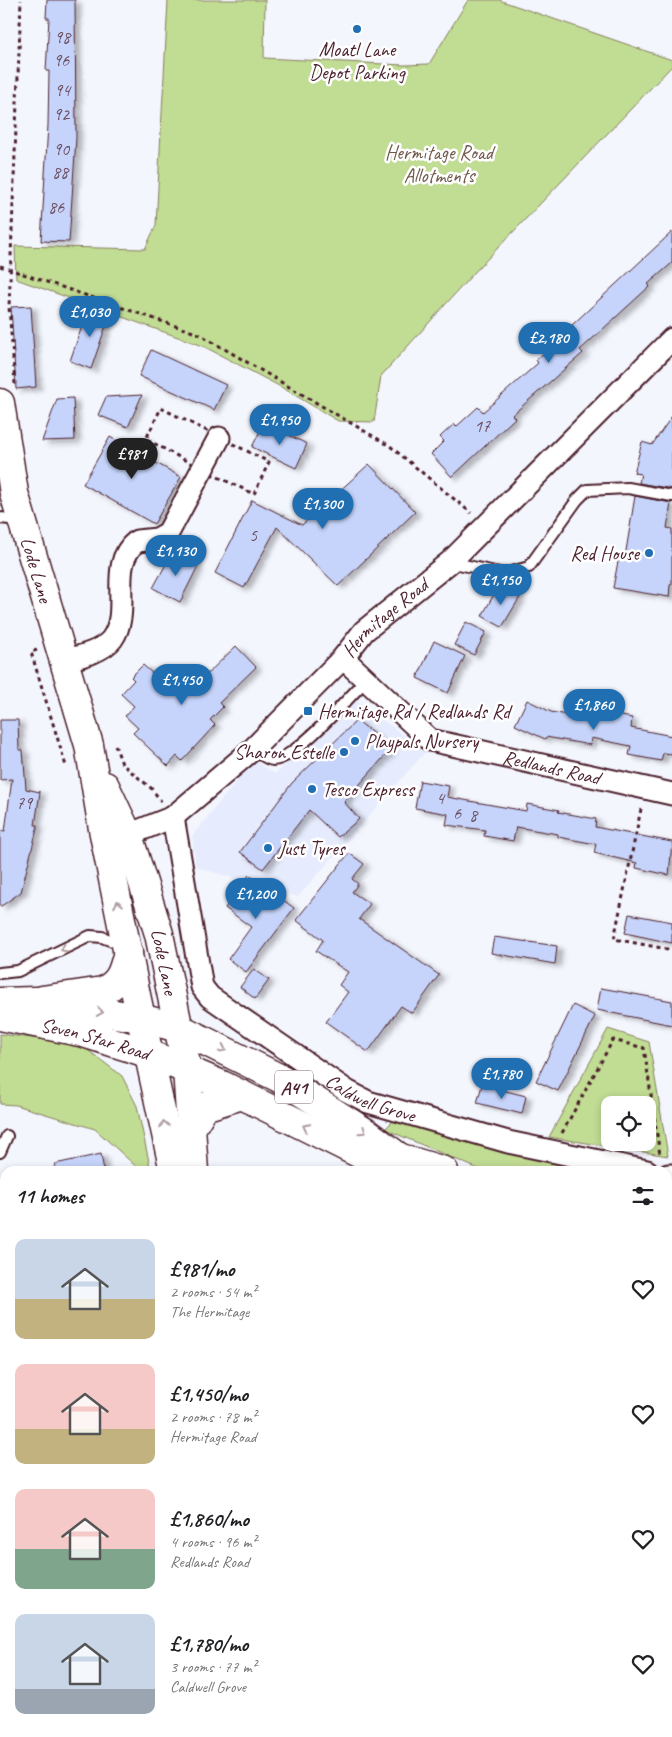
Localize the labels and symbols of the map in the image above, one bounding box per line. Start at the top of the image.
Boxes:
marker: Moatl Lane Depot Parking [351,23,363,35]
house number: 98 [54,26,72,48]
place label: Moatl Lane Depot Parking [309,37,407,85]
house number: 96 [53,49,70,71]
house number: 94 [54,79,72,101]
house number: 92 [53,103,71,125]
house number: 90 [53,138,71,160]
park label: Hermitage Road Allotments [385,140,496,188]
house number: 88 [52,161,70,183]
house number: 86 [48,196,65,218]
pin: £1,030 [49,296,131,338]
pin: £2,180 [508,322,590,364]
pin: £1,950 [239,404,321,446]
house number: 17 [474,415,491,437]
pin: £981 [102,438,162,480]
pin: £1,300 [282,488,364,530]
house number: 5 [249,524,258,546]
street label: Lode Lane [15,534,58,607]
pin: £1,130 [135,534,217,577]
place label: Red House [570,541,640,566]
marker: Red House [643,547,655,559]
pin: £1,150 [460,564,542,606]
street label: Hermitage Road [336,571,436,662]
pin: £1,450 [141,664,223,706]
pin: £1,860 [553,688,635,731]
place label: Hermitage Rd / Redlands Rd [318,699,513,724]
marker: Hermitage Rd / Redlands Rd [302,705,314,717]
place label: Playpals Nursery [365,729,480,754]
marker: Playpals Nursery [349,735,361,747]
place label: Sharon Estelle [234,740,335,765]
street label: Redlands Road [500,745,605,791]
marker: Sharon Estelle [338,746,350,758]
place label: Tesco Express [322,777,416,802]
marker: Tesco Express [306,783,318,795]
house number: 4 [436,787,446,809]
house number: 79 [16,792,34,814]
house number: 6 [453,802,462,824]
house number: 8 [469,804,479,826]
place label: Just Tyres [277,836,347,861]
marker: Just Tyres [262,842,274,854]
pin: £1,200 [215,878,297,920]
one-way arrow [113,899,124,908]
street label: Lode Lane [145,925,184,998]
one-way arrow [60,943,69,953]
one-way arrow [96,1006,105,1016]
street label: Seven Star Road [39,1012,156,1067]
one-way arrow [218,1043,227,1054]
pin: £1,780 [461,1058,543,1100]
street label: Caldwell Grove [321,1068,419,1128]
road number: A41 [275,1070,313,1104]
one-way arrow [159,1119,170,1128]
one-way arrow [302,1123,311,1133]
one-way arrow [358,1124,367,1134]

